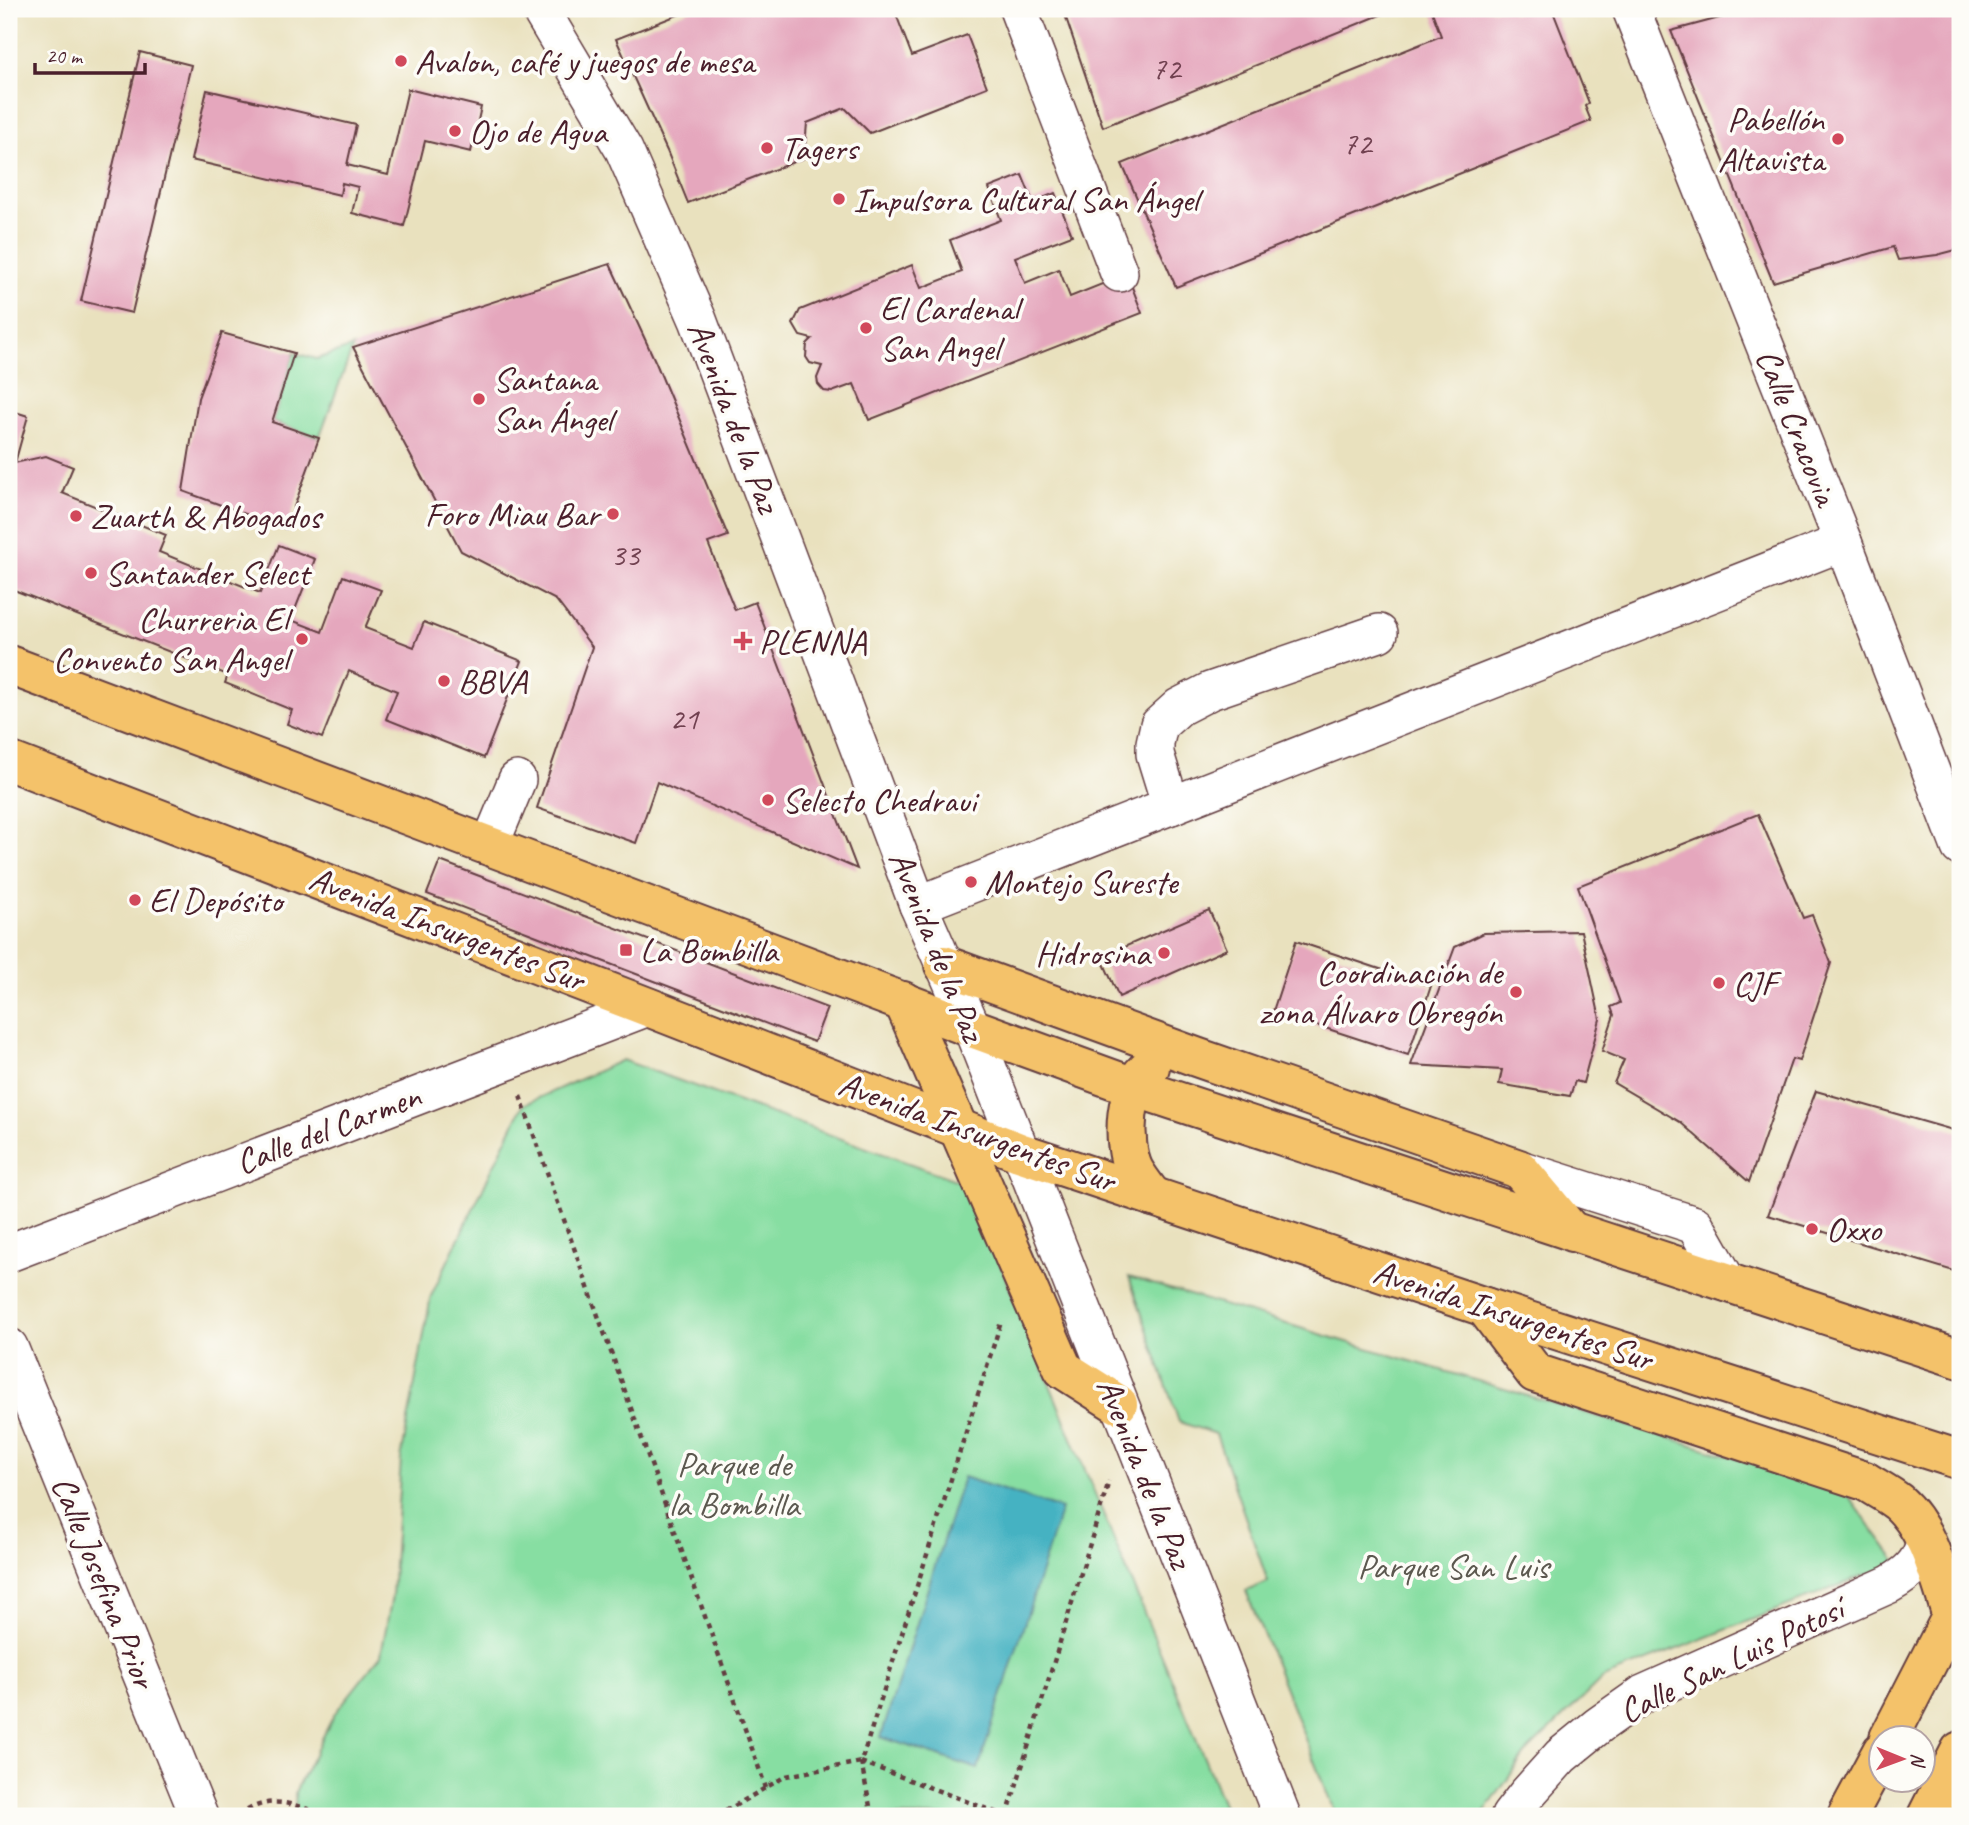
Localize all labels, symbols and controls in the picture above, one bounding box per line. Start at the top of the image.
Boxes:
scale bar [35,32,145,76]
place label: Avalon, café y juegos de mesa [415,39,757,84]
text: 20 m [46,43,84,69]
house number: 72 [1152,48,1183,89]
marker: Avalon, café y juegos de mesa [393,53,409,69]
place label: Pabellón Altavista [1718,97,1827,182]
place label: Ojo de Agua [469,109,610,154]
marker: Ojo de Agua [447,123,463,139]
house number: 72 [1343,123,1374,164]
place label: Tagers [781,126,861,171]
marker: Pabellón Altavista [1830,131,1846,147]
marker: Tagers [759,140,775,156]
place label: Impulsora Cultural San Ángel [853,177,1205,222]
marker: Impulsora Cultural San Ángel [831,191,847,207]
place label: El Cardenal San Angel [880,286,1025,371]
street label: Avenida de la Paz [677,315,792,521]
marker: El Cardenal San Angel [858,320,874,336]
street label: Calle Cracovia [1745,342,1850,514]
place label: Santana San Ángel [493,357,618,442]
marker: Santana San Ángel [471,391,487,407]
place label: Foro Miau Bar [425,492,602,537]
place label: Zuarth & Abogados [90,494,324,539]
marker: Foro Miau Bar [605,506,621,522]
marker: Zuarth & Abogados [68,508,84,524]
house number: 33 [611,534,642,575]
place label: Santander Select [105,551,313,596]
marker: Santander Select [83,565,99,581]
place label: Churreria El Convento San Angel [53,597,294,682]
place label: PLENNA [759,619,868,664]
marker: Churreria El Convento San Angel [294,631,310,647]
marker: PLENNA [733,631,753,651]
place label: BBVA [458,659,528,704]
marker: BBVA [436,673,452,689]
house number: 21 [670,698,700,739]
place label: Selecto Chedraui [782,778,980,823]
marker: Selecto Chedraui [760,792,776,808]
street label: Avenida de la Paz [878,844,996,1050]
street label: Avenida Insurgentes Sur [303,856,593,1003]
place label: Montejo Sureste [985,860,1180,905]
marker: Montejo Sureste [963,874,979,890]
place label: El Depósito [149,878,286,923]
marker: El Depósito [127,892,143,908]
place label: La Bombilla [640,928,780,973]
place label: Hidrosina [1035,931,1153,976]
marker: La Bombilla [618,942,634,958]
marker: Hidrosina [1156,945,1172,961]
place label: Coordinación de zona Álvaro Obregón [1259,950,1505,1035]
place label: CJF [1733,961,1782,1006]
marker: CJF [1711,975,1727,991]
marker: Coordinación de zona Álvaro Obregón [1508,984,1524,1000]
street label: Avenida Insurgentes Sur [833,1061,1124,1204]
street label: Calle del Carmen [229,1073,428,1185]
place label: Oxxo [1826,1207,1882,1252]
marker: Oxxo [1804,1221,1820,1237]
street label: Avenida Insurgentes Sur [1368,1249,1661,1382]
street label: Avenida de la Paz [1086,1371,1204,1577]
park label: Parque de la Bombilla [669,1442,802,1527]
street label: Calle Josefina Prior [41,1469,168,1697]
park label: Parque San Luis [1357,1544,1552,1589]
street label: Calle San Luis Potosí [1612,1584,1856,1734]
north arrow [1868,1724,1938,1794]
text: N [1906,1753,1930,1769]

